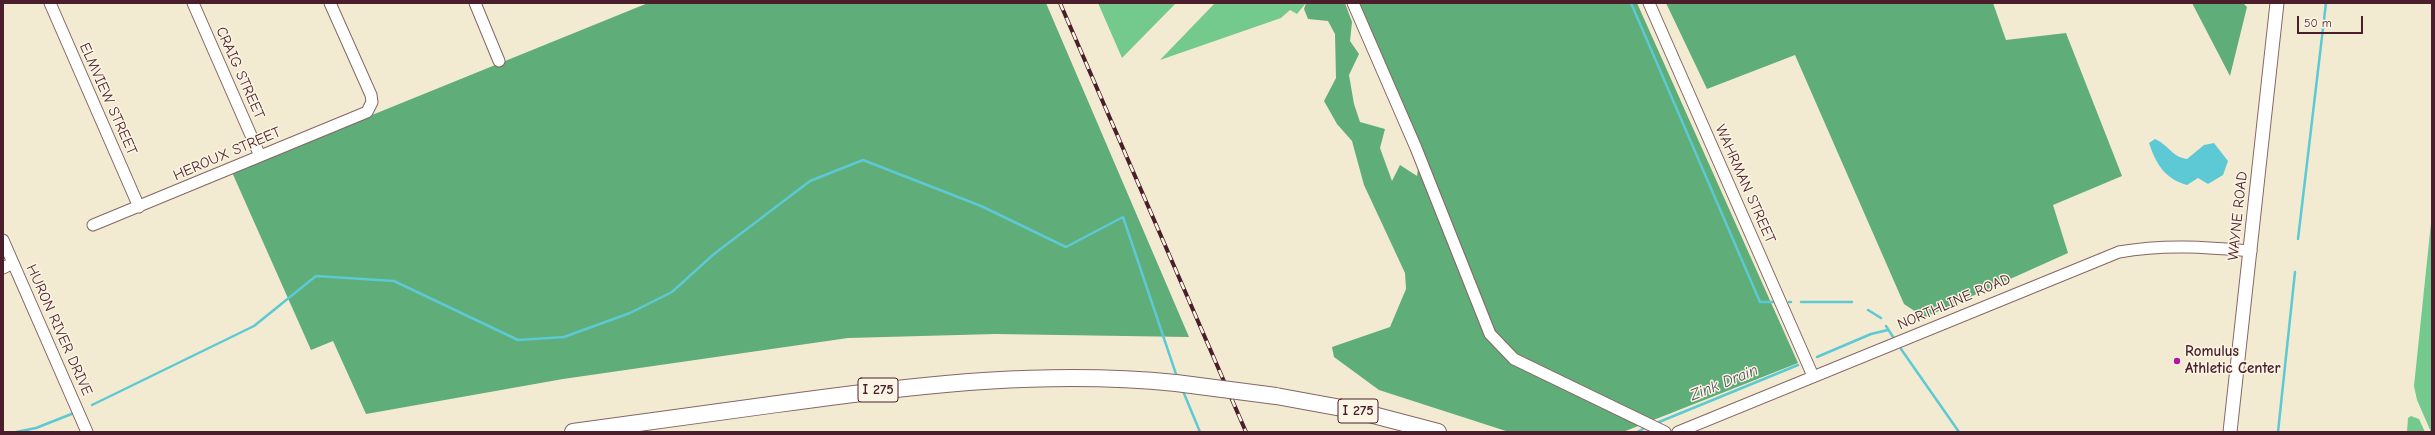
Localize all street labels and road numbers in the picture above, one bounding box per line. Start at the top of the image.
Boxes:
street label: CRAIG STREET [212,24,268,122]
street label: ELMVIEW STREET [75,40,141,158]
street label: WAHRMAN STREET [1711,122,1779,246]
street label: HEROUX STREET [171,123,283,185]
street label: WAYNE ROAD [2224,171,2252,261]
street label: HURON RIVER DRIVE [22,262,96,398]
street label: NORTHLINE ROAD [1895,270,2013,334]
road number: I 275 [858,378,898,402]
road number: I 275 [1338,399,1378,423]

